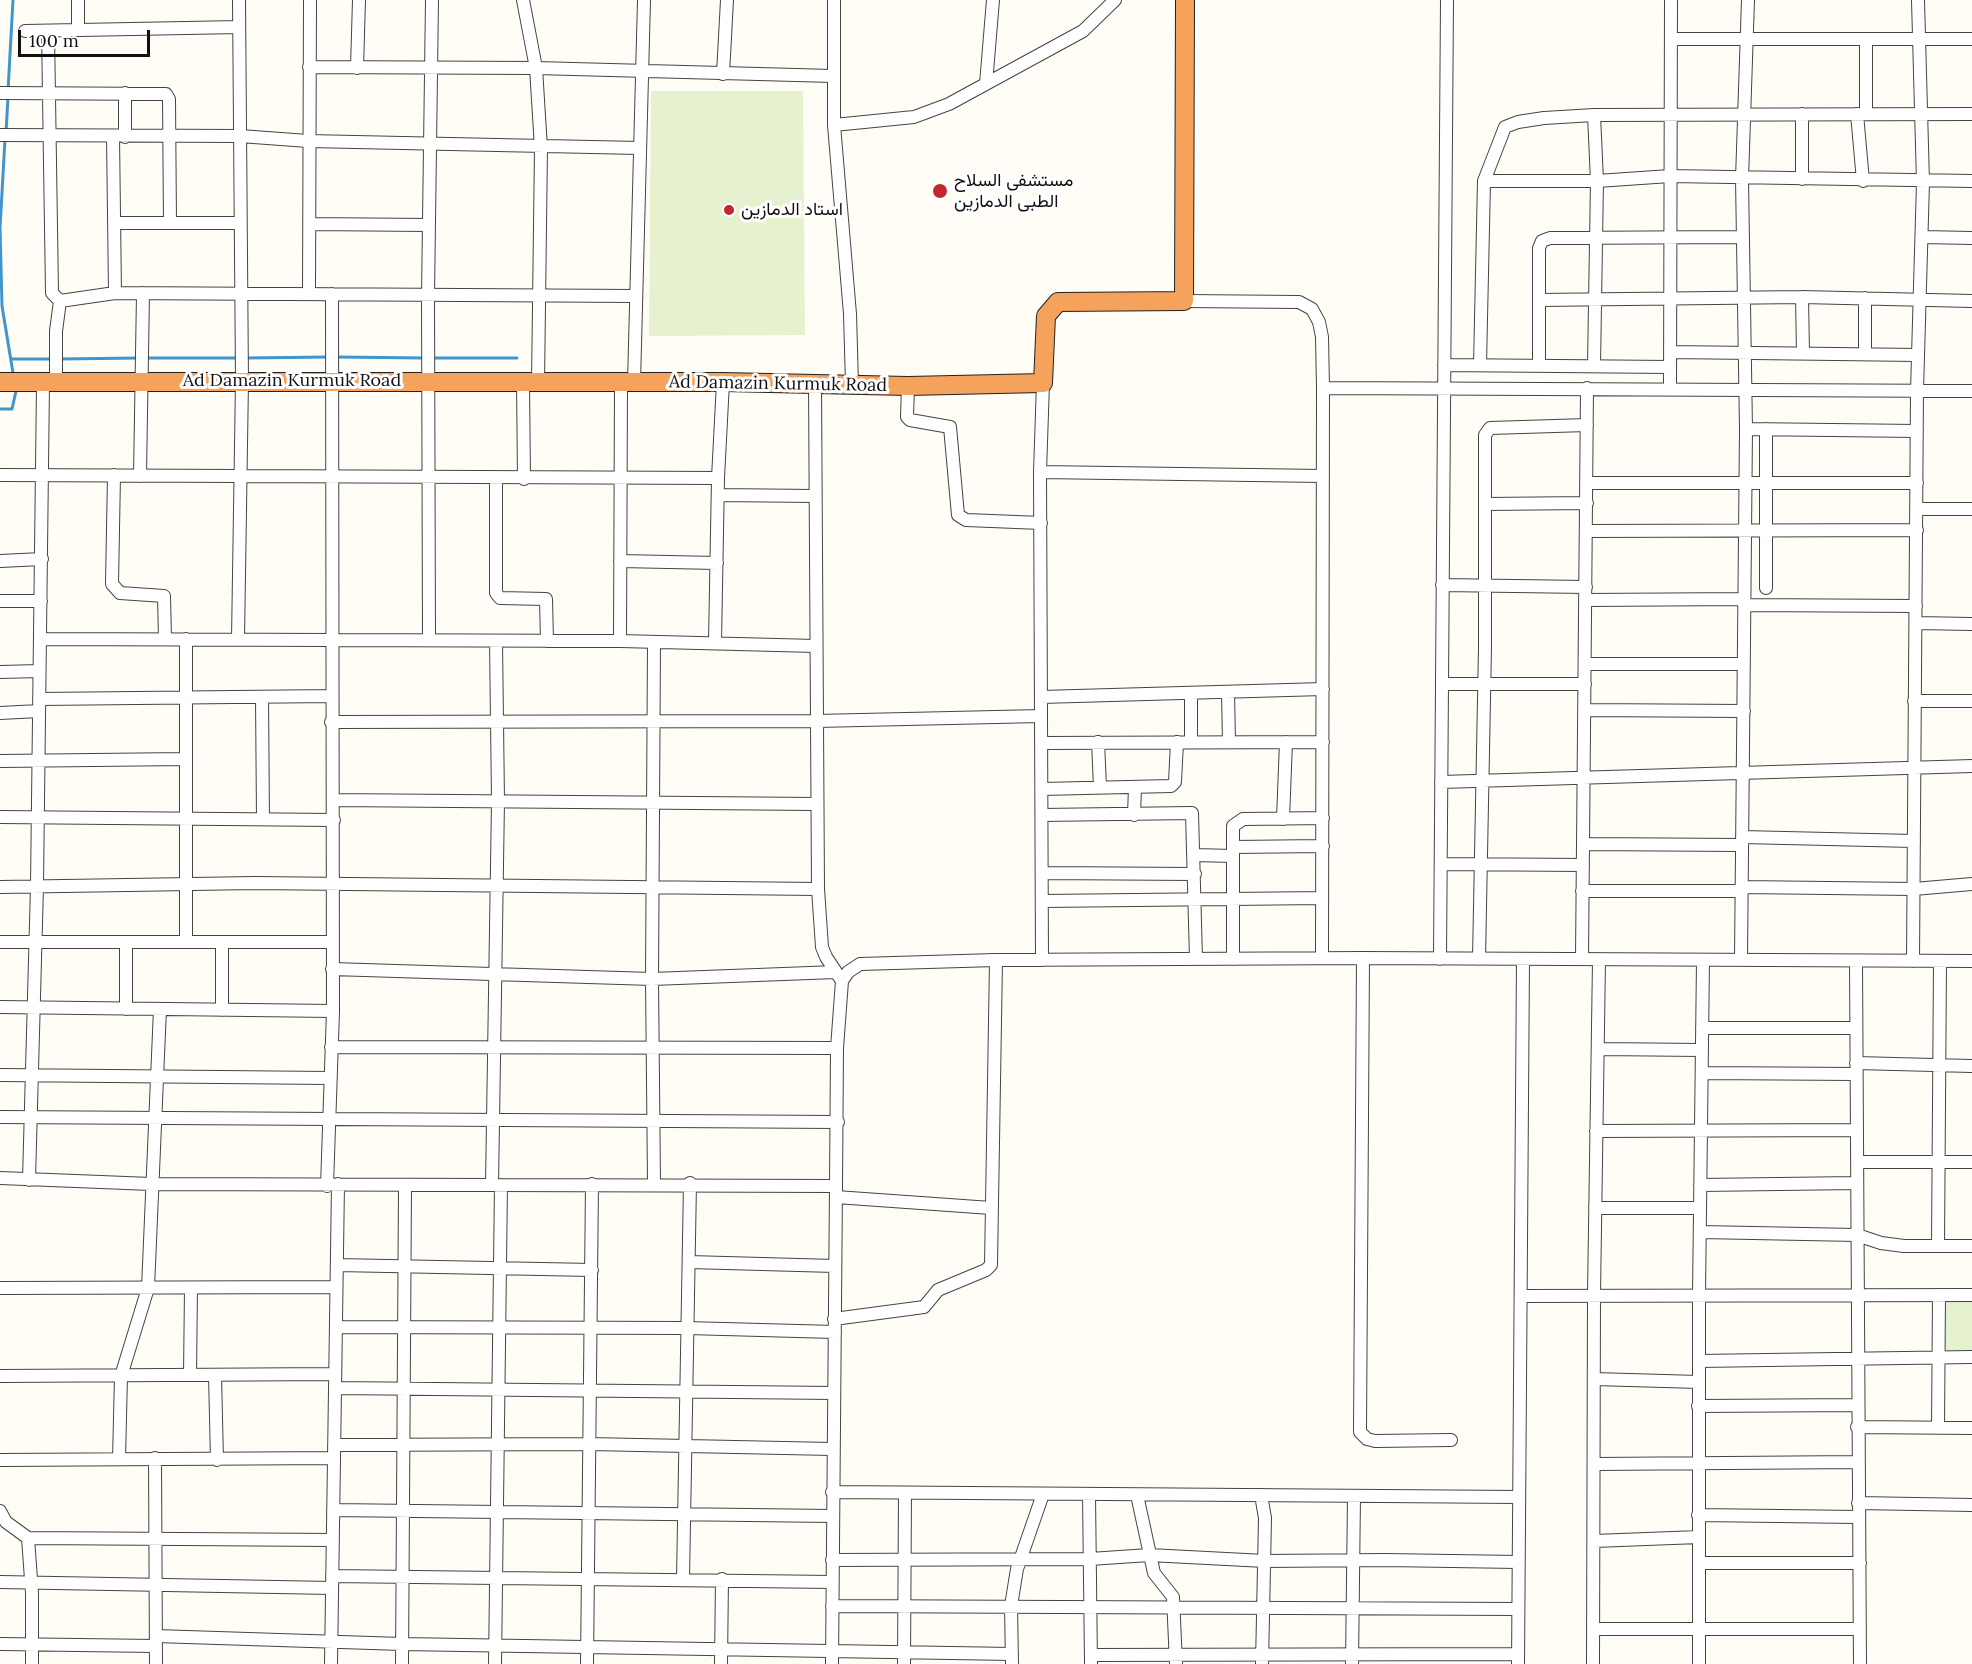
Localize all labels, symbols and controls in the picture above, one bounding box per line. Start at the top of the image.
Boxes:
scale bar [21,18,153,56]
text: 100 m [29,29,79,52]
place label: مستشفى السلاح الطبى الدمازين [954,170,1073,213]
marker: مستشفى السلاح الطبى الدمازين [931,182,949,200]
place label: استاد الدمازين [741,199,843,221]
marker: استاد الدمازين [722,203,736,217]
street label: Ad Damazin Kurmuk Road [183,370,401,392]
street label: Ad Damazin Kurmuk Road [669,371,887,397]

